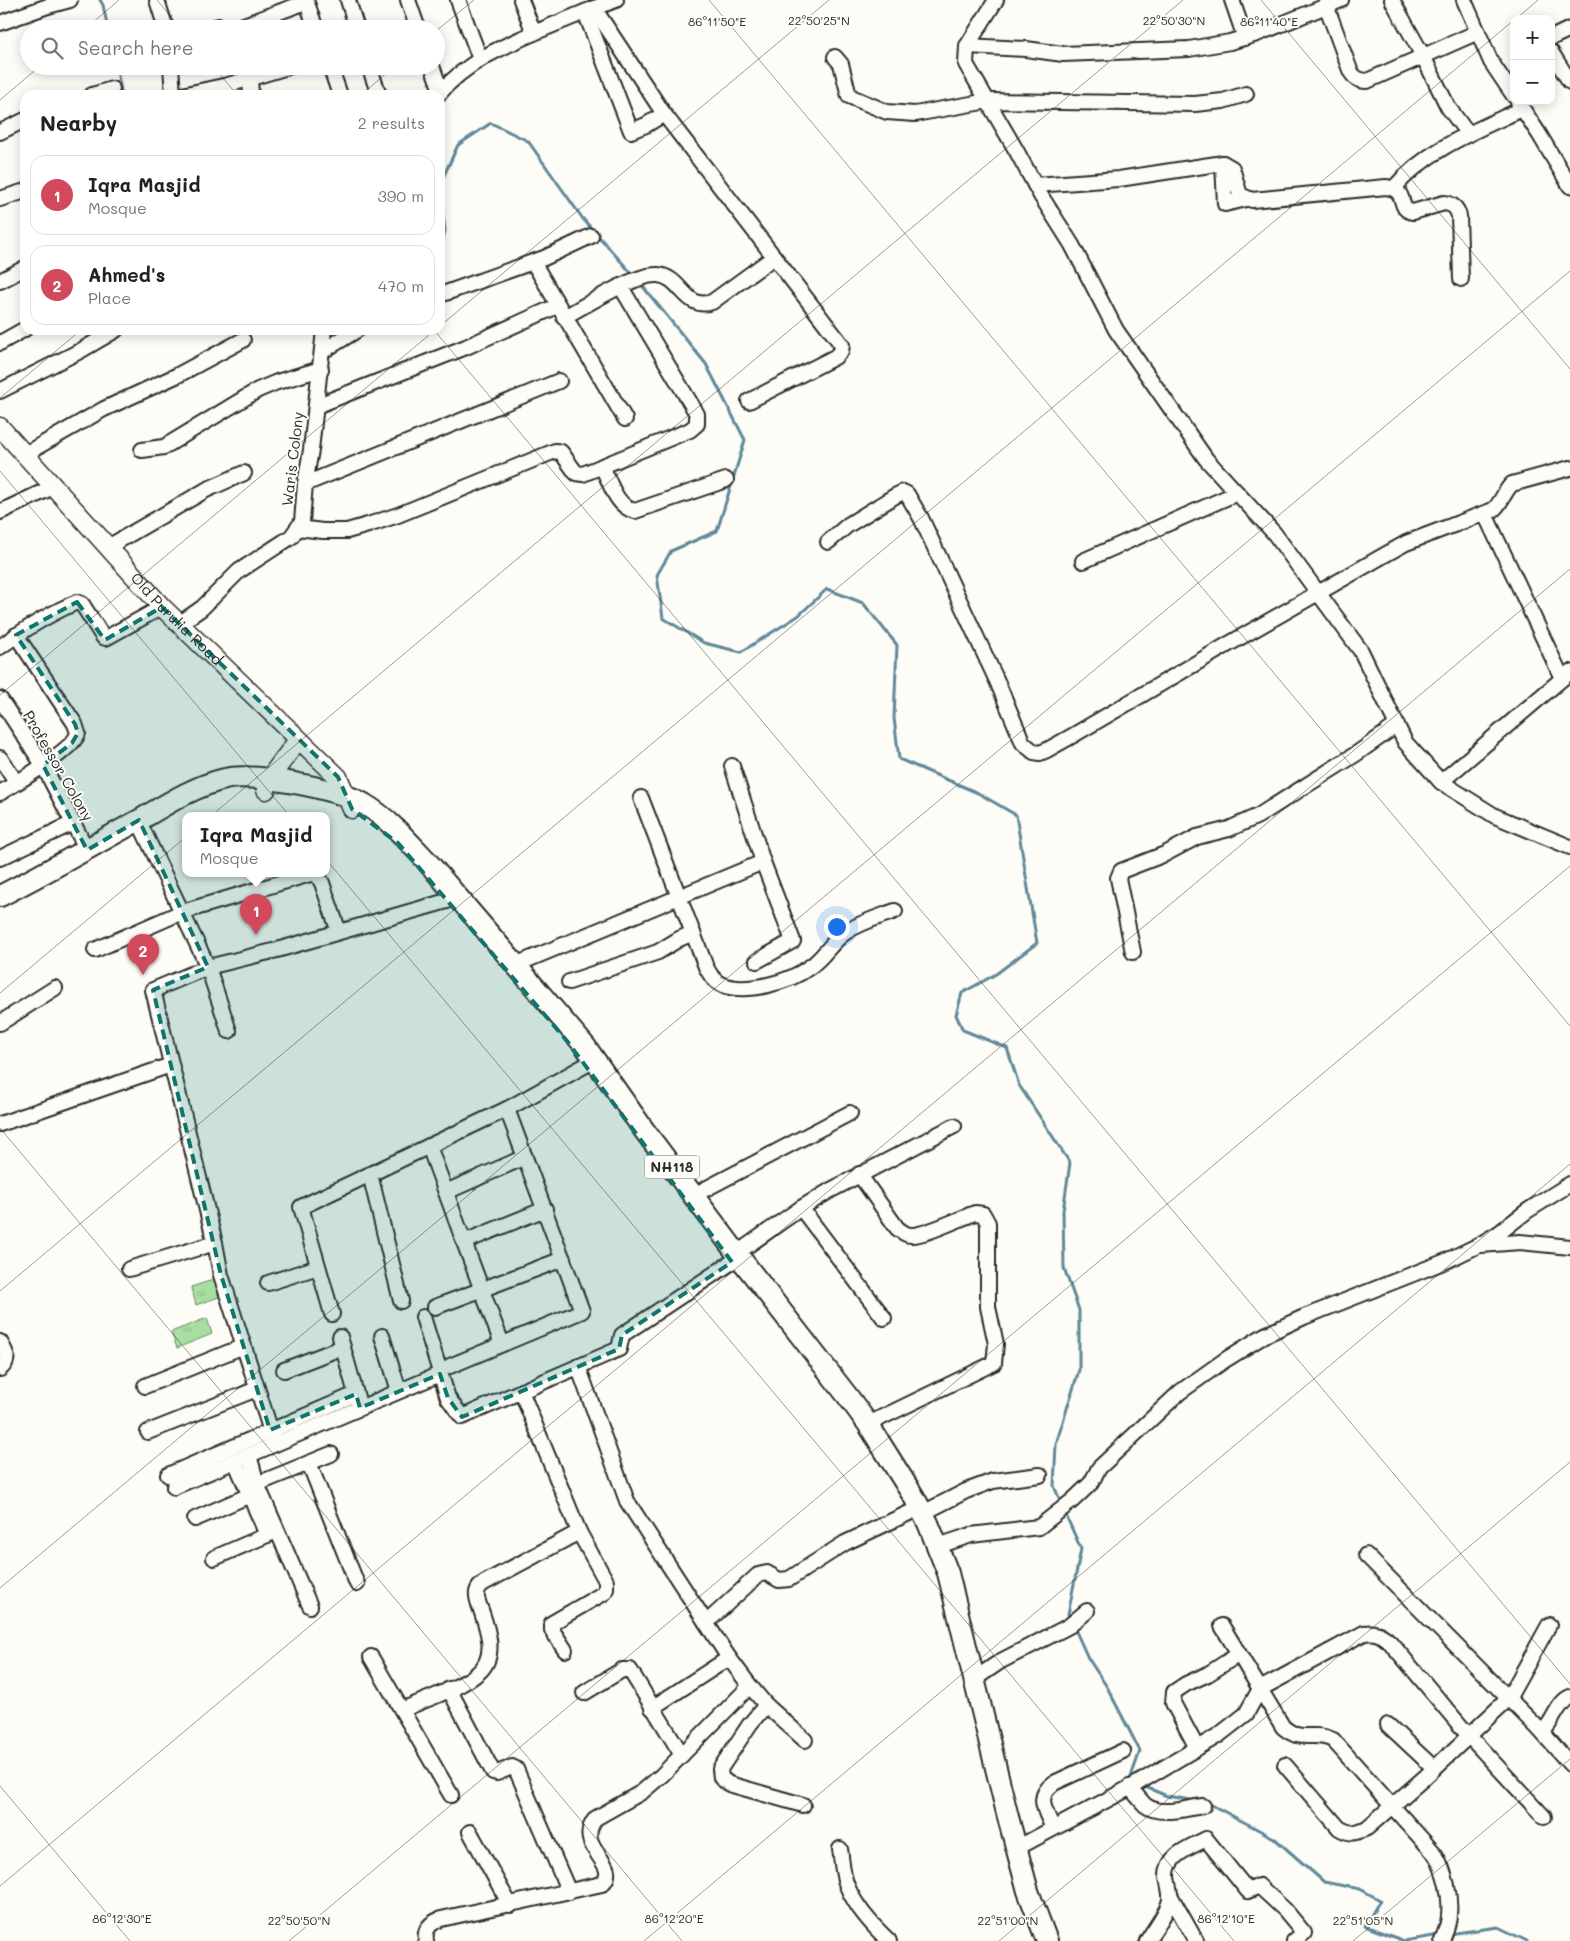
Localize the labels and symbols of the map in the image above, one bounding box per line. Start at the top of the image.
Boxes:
text: 22°50'25"N [788,12,850,28]
text: 22°50'30"N [1143,12,1205,28]
text: 86°11'50"E [688,13,746,29]
text: 86°11'40"E [1240,13,1298,29]
street label: Waris Colony [276,410,308,507]
street label: Old Purulia Road [127,568,227,669]
street label: Professor Colony [19,706,99,825]
pin: 1 [240,894,272,935]
your location [824,914,850,940]
pin: 2 [127,934,159,975]
road number: NH118 [644,1156,700,1178]
text: 86°12'30"E [92,1910,152,1926]
text: 86°12'20"E [644,1910,704,1926]
text: 86°12'10"E [1197,1910,1255,1926]
text: 22°50'50"N [268,1912,330,1928]
text: 22°51'00"N [978,1912,1038,1928]
text: 22°51'05"N [1333,1912,1393,1928]

